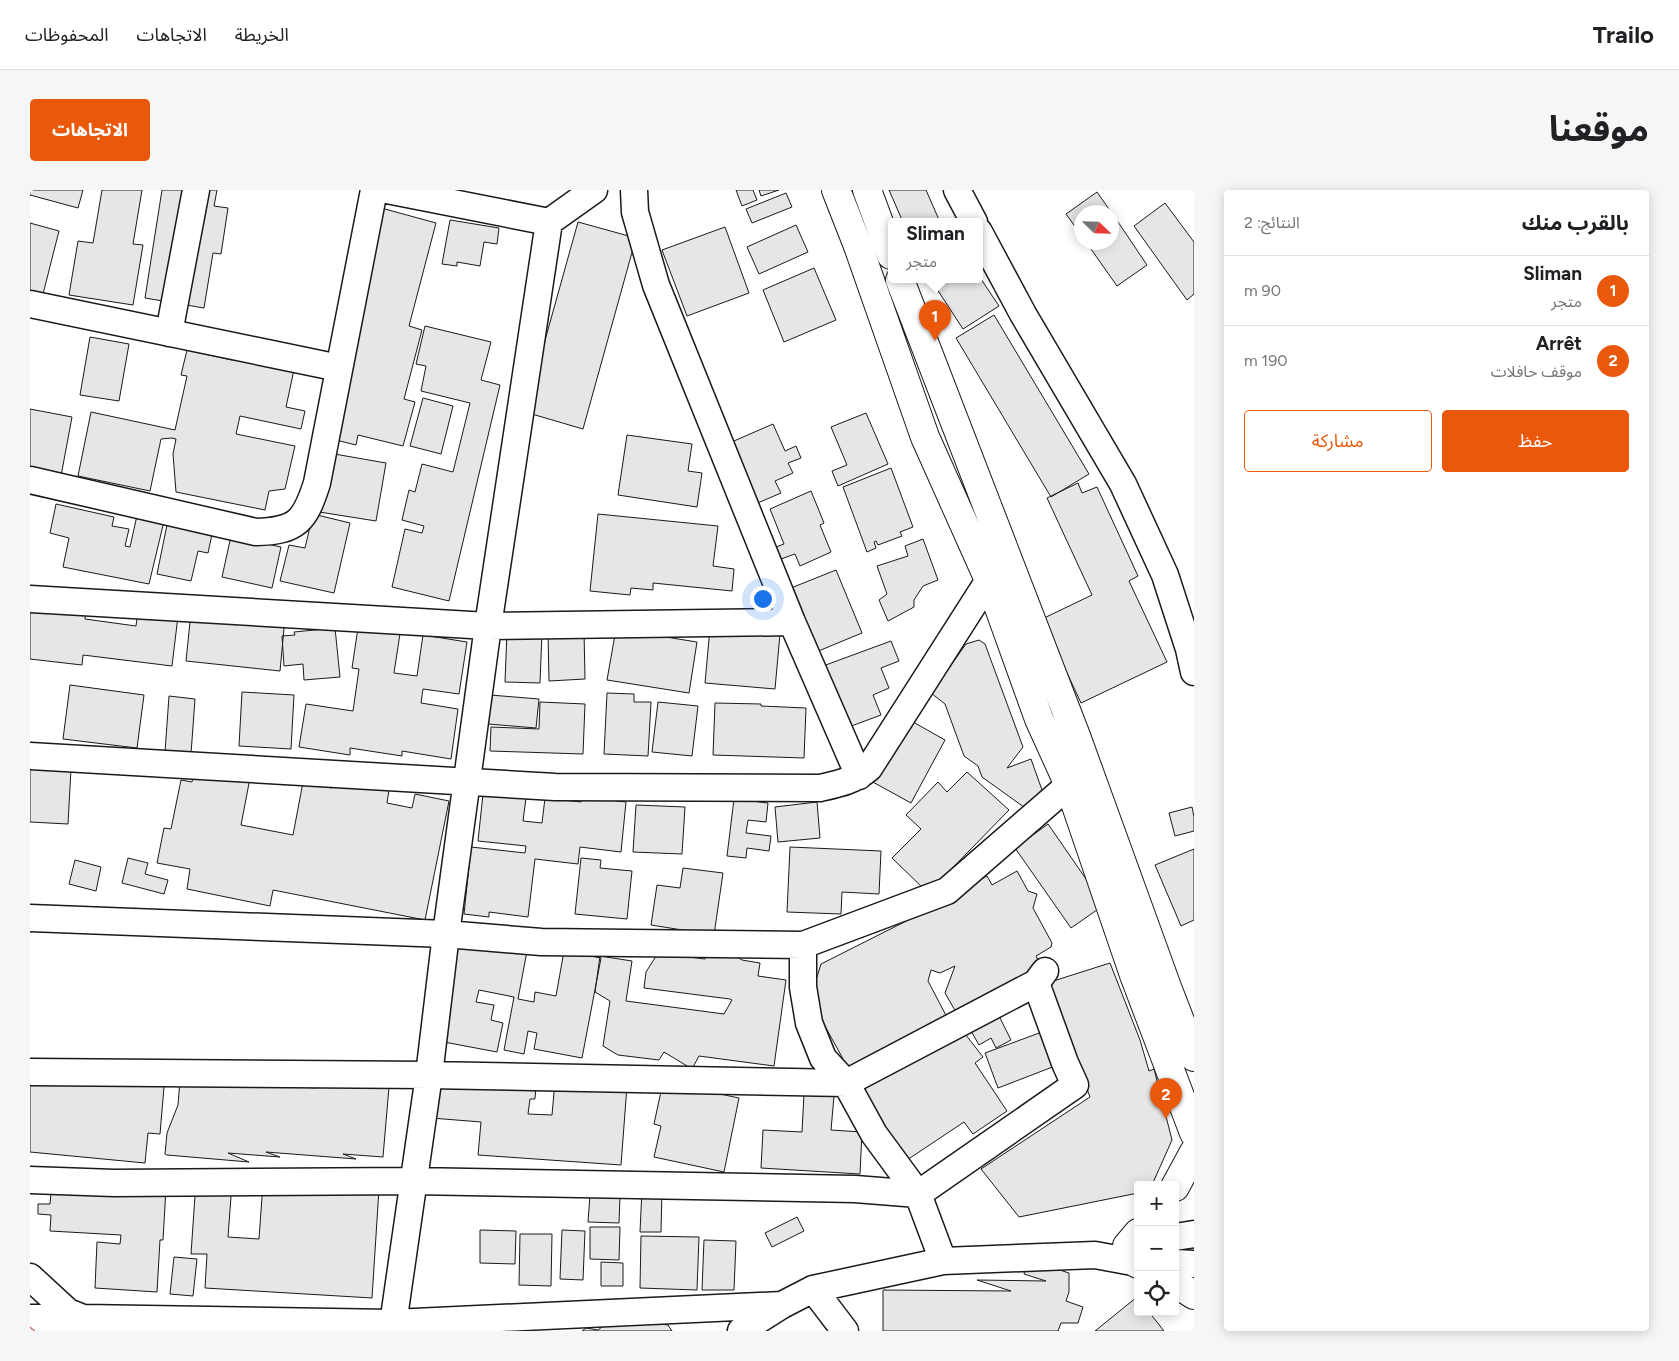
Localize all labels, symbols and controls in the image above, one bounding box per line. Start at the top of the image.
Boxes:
text: Trailo [1593,20,1654,49]
text: المحفوظات [25,24,109,46]
text: الاتجاهات [137,24,207,46]
text: الخريطة [235,24,289,46]
button: الاتجاهات [30,99,150,161]
text: موقعنا [1549,108,1649,150]
north arrow [1074,205,1119,250]
text: بالقرب منك [1522,210,1629,235]
text: النتائج: 2 [1244,213,1300,232]
popup [888,218,983,283]
text: Sliman [906,222,965,245]
text: متجر [906,252,937,271]
text: Sliman [1523,262,1582,285]
text: 90 m [1244,281,1281,300]
text: 1 [1610,281,1616,300]
text: متجر [1551,292,1582,311]
pin: 1 [919,300,951,341]
text: Arrêt [1536,332,1582,355]
text: 190 m [1244,351,1288,370]
text: 2 [1608,351,1618,370]
text: موقف حافلات [1491,362,1582,381]
button: مشاركة [1244,410,1432,472]
button: حفظ [1442,410,1629,472]
your location [750,586,776,612]
pin: 2 [1150,1078,1182,1119]
map controls [1134,1181,1179,1316]
button: + [1134,1181,1179,1226]
button: − [1134,1226,1179,1271]
button: locate [1134,1271,1179,1316]

